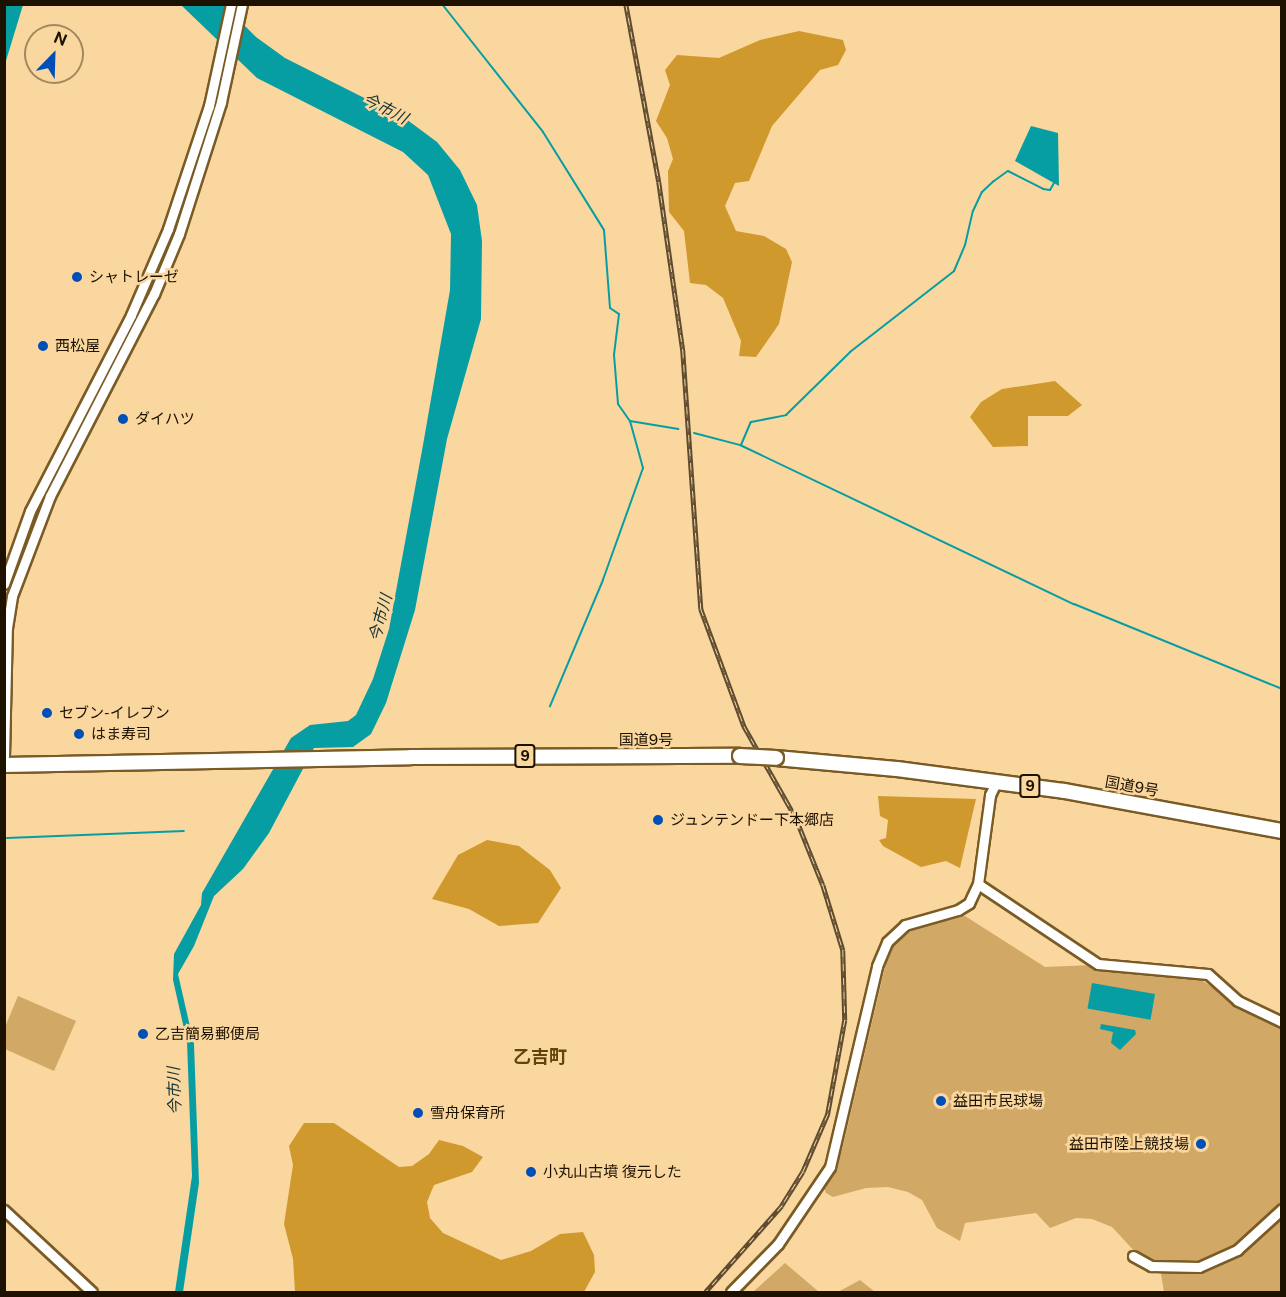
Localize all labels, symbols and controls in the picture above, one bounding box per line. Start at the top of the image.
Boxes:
north arrow [24,24,84,84]
text: N [51,28,70,50]
water label: 今市川 [359,90,411,128]
place label: シャトレーゼ [89,268,179,286]
marker: シャトレーゼ [70,270,84,284]
place label: 西松屋 [55,337,100,355]
marker: 西松屋 [36,339,50,353]
place label: ダイハツ [135,410,195,428]
marker: ダイハツ [116,412,130,426]
water label: 今市川 [366,592,396,644]
place label: セブン-イレブン [59,704,170,722]
marker: セブン-イレブン [40,706,54,720]
place label: はま寿司 [91,725,151,743]
marker: はま寿司 [72,727,86,741]
street label: 国道9号 [619,731,673,749]
road number: 9 [513,745,537,767]
street label: 国道9号 [1104,772,1160,800]
road number: 9 [1018,775,1042,797]
place label: ジュンテンドー下本郷店 [670,811,835,829]
marker: ジュンテンドー下本郷店 [651,813,665,827]
place label: 乙吉簡易郵便局 [155,1025,260,1043]
marker: 乙吉簡易郵便局 [136,1027,150,1041]
district label: 乙吉町 [513,1046,567,1068]
water label: 今市川 [165,1067,185,1115]
place label: 益田市民球場 [953,1092,1043,1110]
marker: 益田市民球場 [934,1094,948,1108]
place label: 雪舟保育所 [430,1104,505,1122]
marker: 雪舟保育所 [411,1106,425,1120]
place label: 益田市陸上競技場 [1069,1135,1189,1153]
marker: 益田市陸上競技場 [1194,1137,1208,1151]
place label: 小丸山古墳 復元した [543,1163,682,1181]
marker: 小丸山古墳 復元した [524,1165,538,1179]

